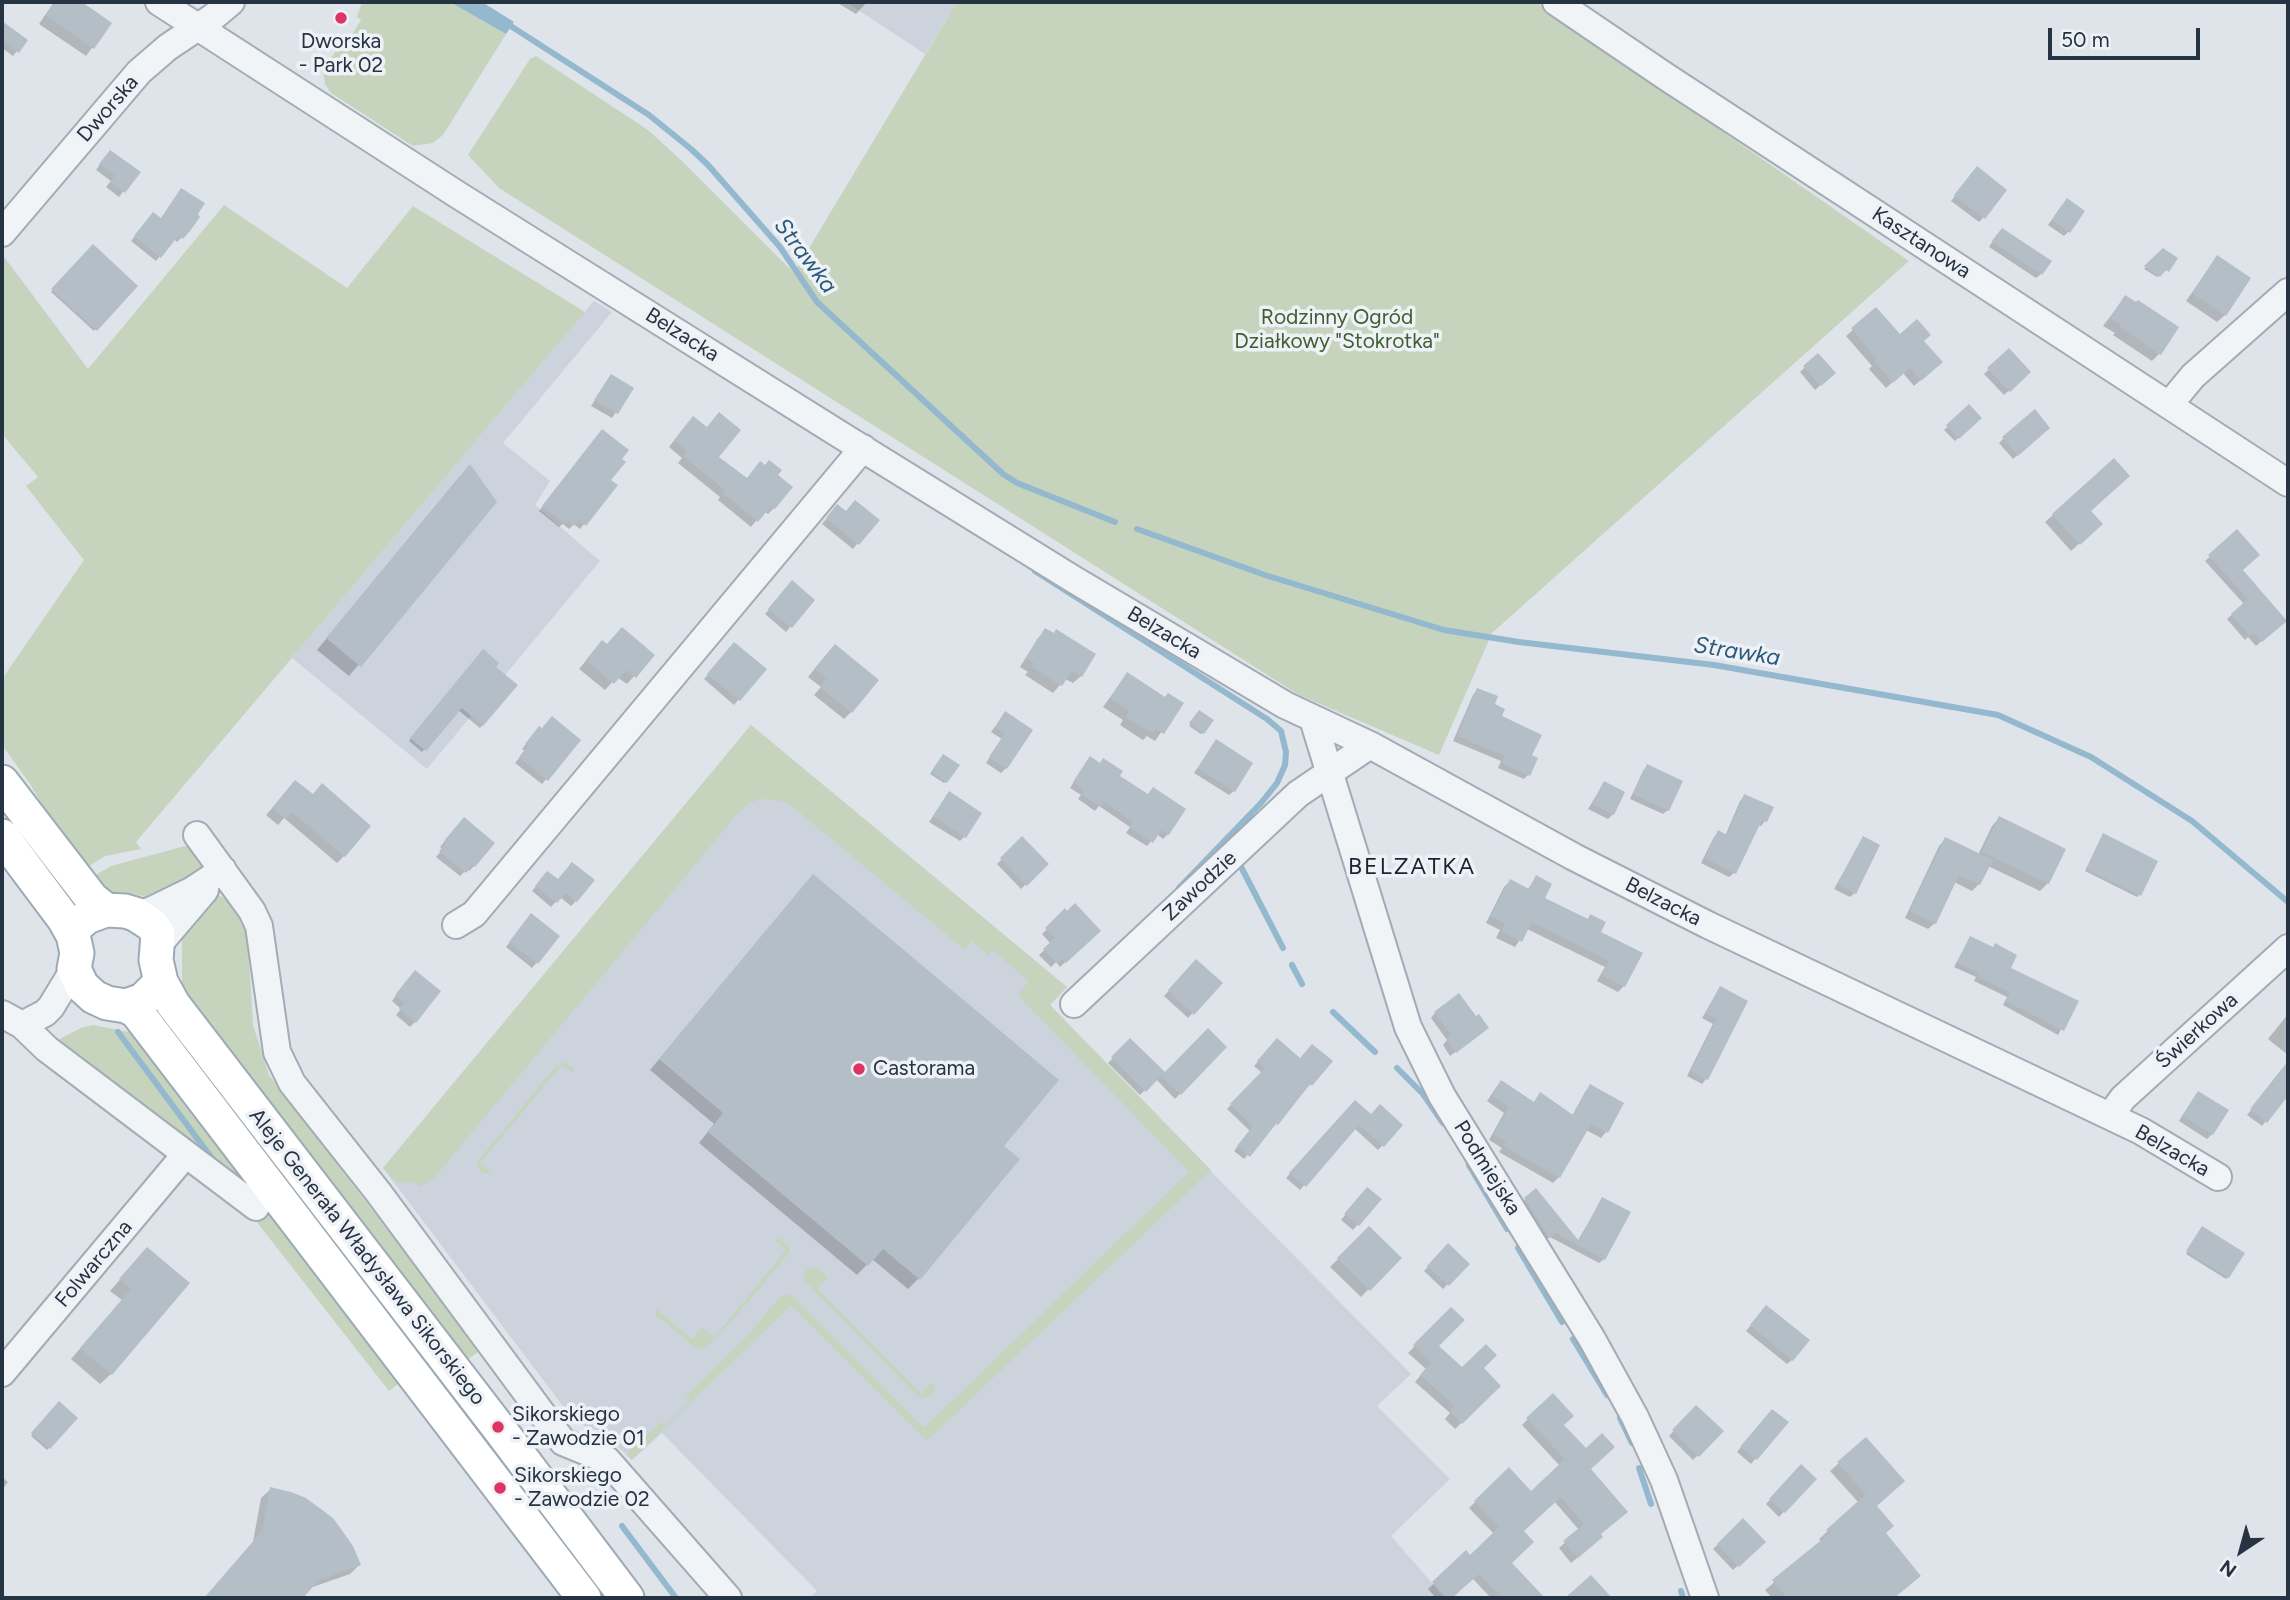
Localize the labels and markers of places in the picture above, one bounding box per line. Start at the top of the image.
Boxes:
marker: Dworska - Park 02 [333,10,349,26]
place label: Dworska - Park 02 [299,29,383,79]
place label: Castorama [873,1056,975,1082]
marker: Castorama [851,1061,867,1077]
place label: Sikorskiego - Zawodzie 01 [512,1402,645,1452]
marker: Sikorskiego - Zawodzie 01 [490,1419,506,1435]
place label: Sikorskiego - Zawodzie 02 [514,1463,650,1513]
marker: Sikorskiego - Zawodzie 02 [492,1480,508,1496]

